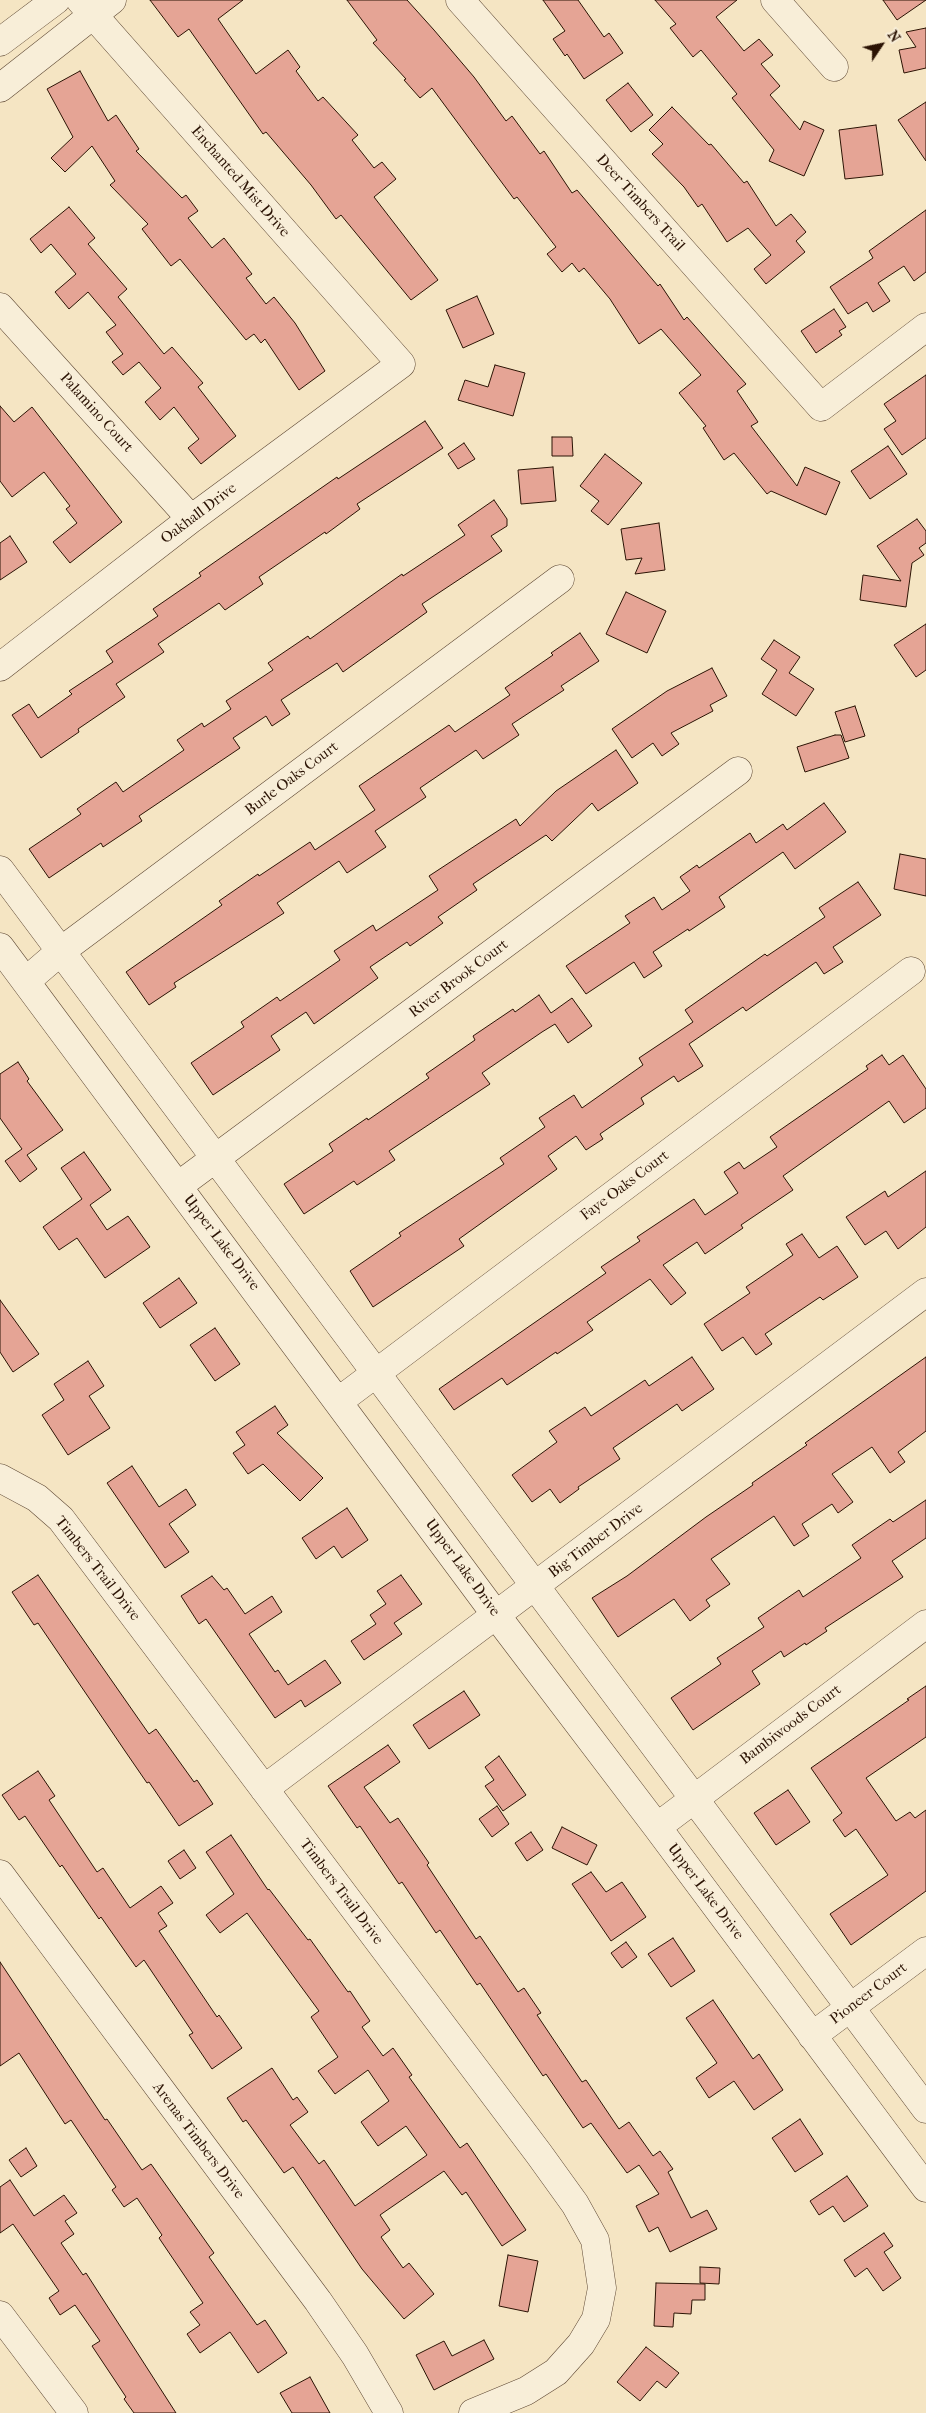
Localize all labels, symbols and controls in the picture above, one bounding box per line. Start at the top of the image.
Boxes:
north arrow [856,20,906,70]
text: N [884,27,904,45]
street label: Enchanted Mist Drive [187,123,293,241]
street label: Deer Timbers Trail [592,151,688,255]
street label: Palamino Court [55,369,137,457]
street label: Oakhall Drive [158,480,240,548]
street label: Burle Oaks Court [242,738,342,820]
street label: River Brook Court [406,936,512,1022]
street label: Faye Oaks Court [577,1147,673,1225]
street label: Upper Lake Drive [179,1191,263,1295]
street label: Big Timber Drive [545,1500,647,1582]
street label: Timbers Trail Drive [51,1513,143,1625]
street label: Upper Lake Drive [421,1516,503,1620]
street label: Bambiwoods Court [737,1681,845,1769]
street label: Timbers Trail Drive [295,1836,387,1948]
street label: Upper Lake Drive [663,1840,747,1944]
street label: Pioneer Court [827,1959,911,2029]
street label: Arenas Timbers Drive [148,2079,248,2203]

